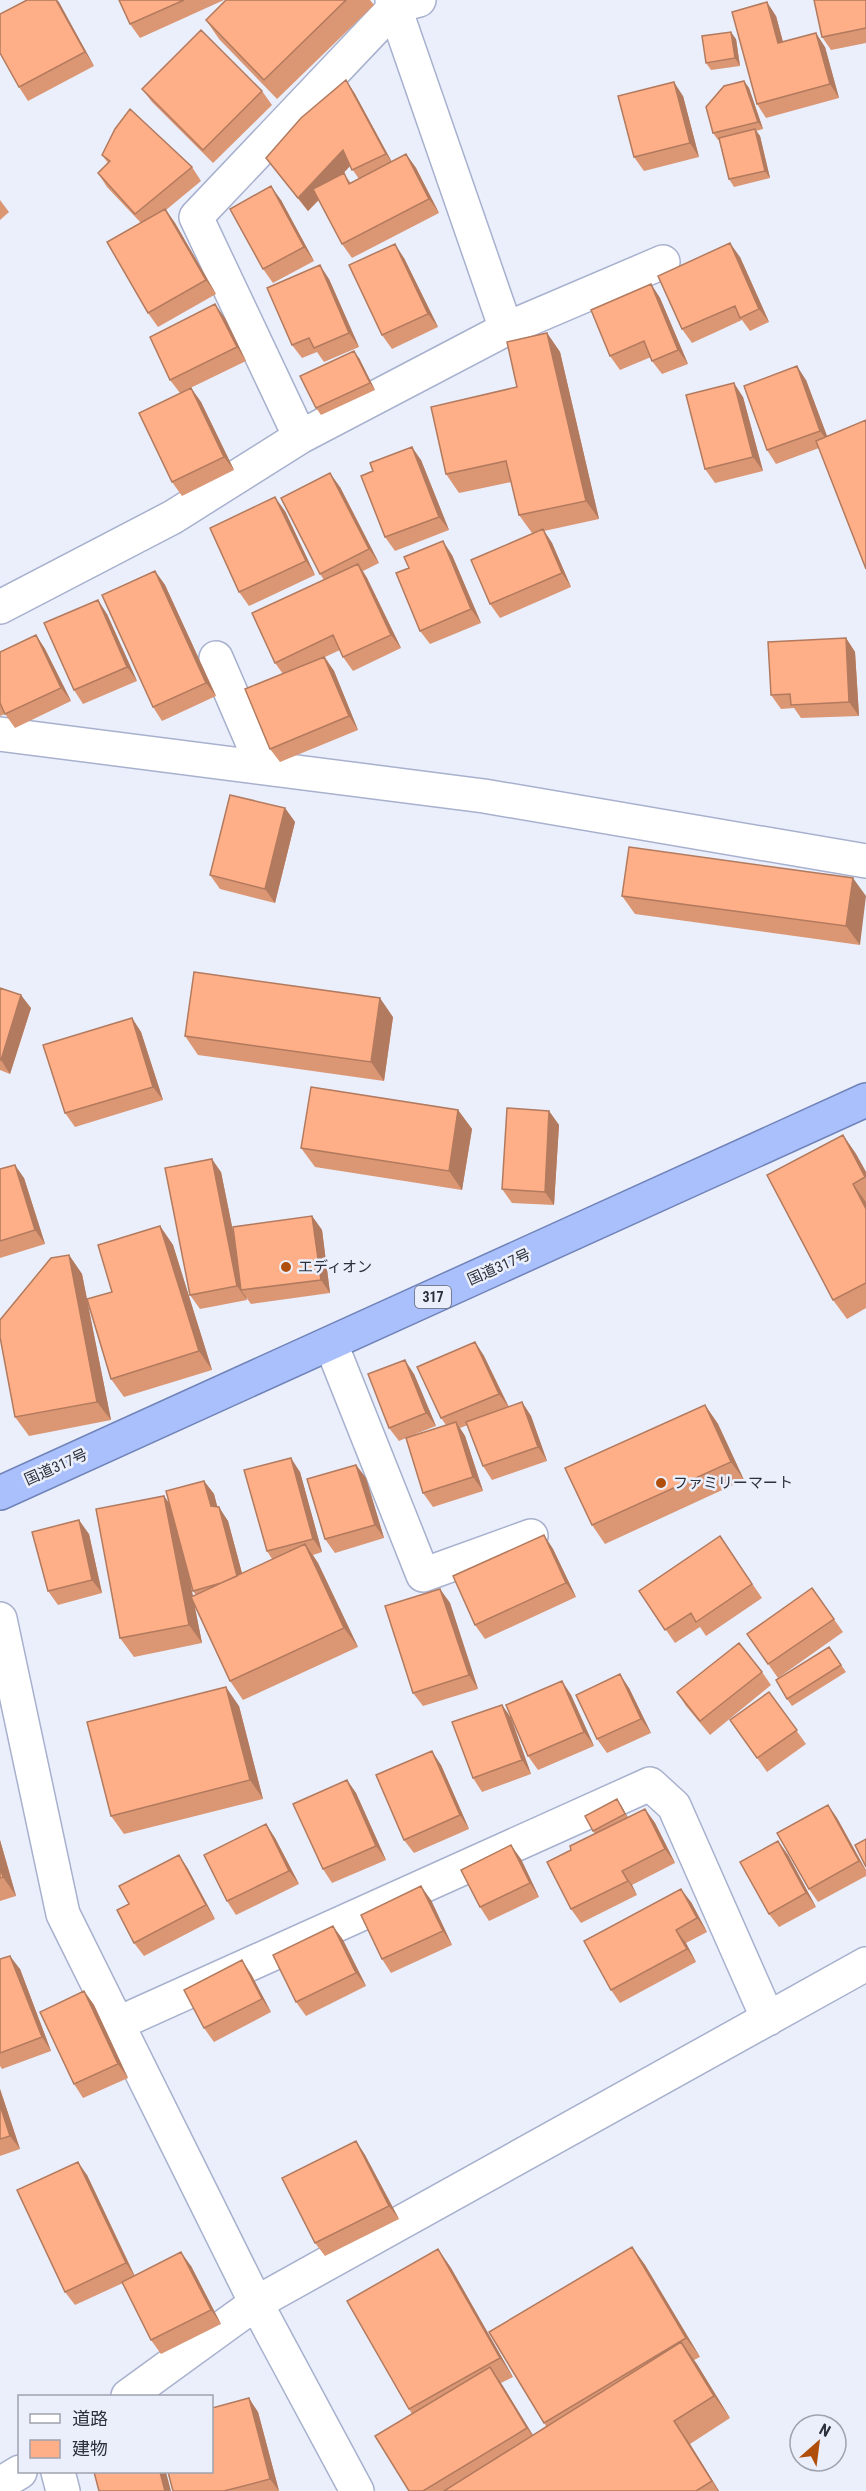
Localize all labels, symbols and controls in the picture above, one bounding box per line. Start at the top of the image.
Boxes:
street label: 国道317号 [465,1245,533,1289]
place label: エディオン [298,1258,372,1276]
marker: エディオン [279,1260,293,1274]
road number: 317 [415,1286,451,1308]
street label: 国道317号 [22,1445,90,1489]
place label: ファミリーマート [673,1474,793,1492]
marker: ファミリーマート [654,1476,668,1490]
legend [18,2395,213,2473]
text: 道路 [72,2408,108,2429]
north arrow [788,2413,848,2473]
text: N [816,2420,834,2441]
text: 建物 [72,2438,108,2459]

